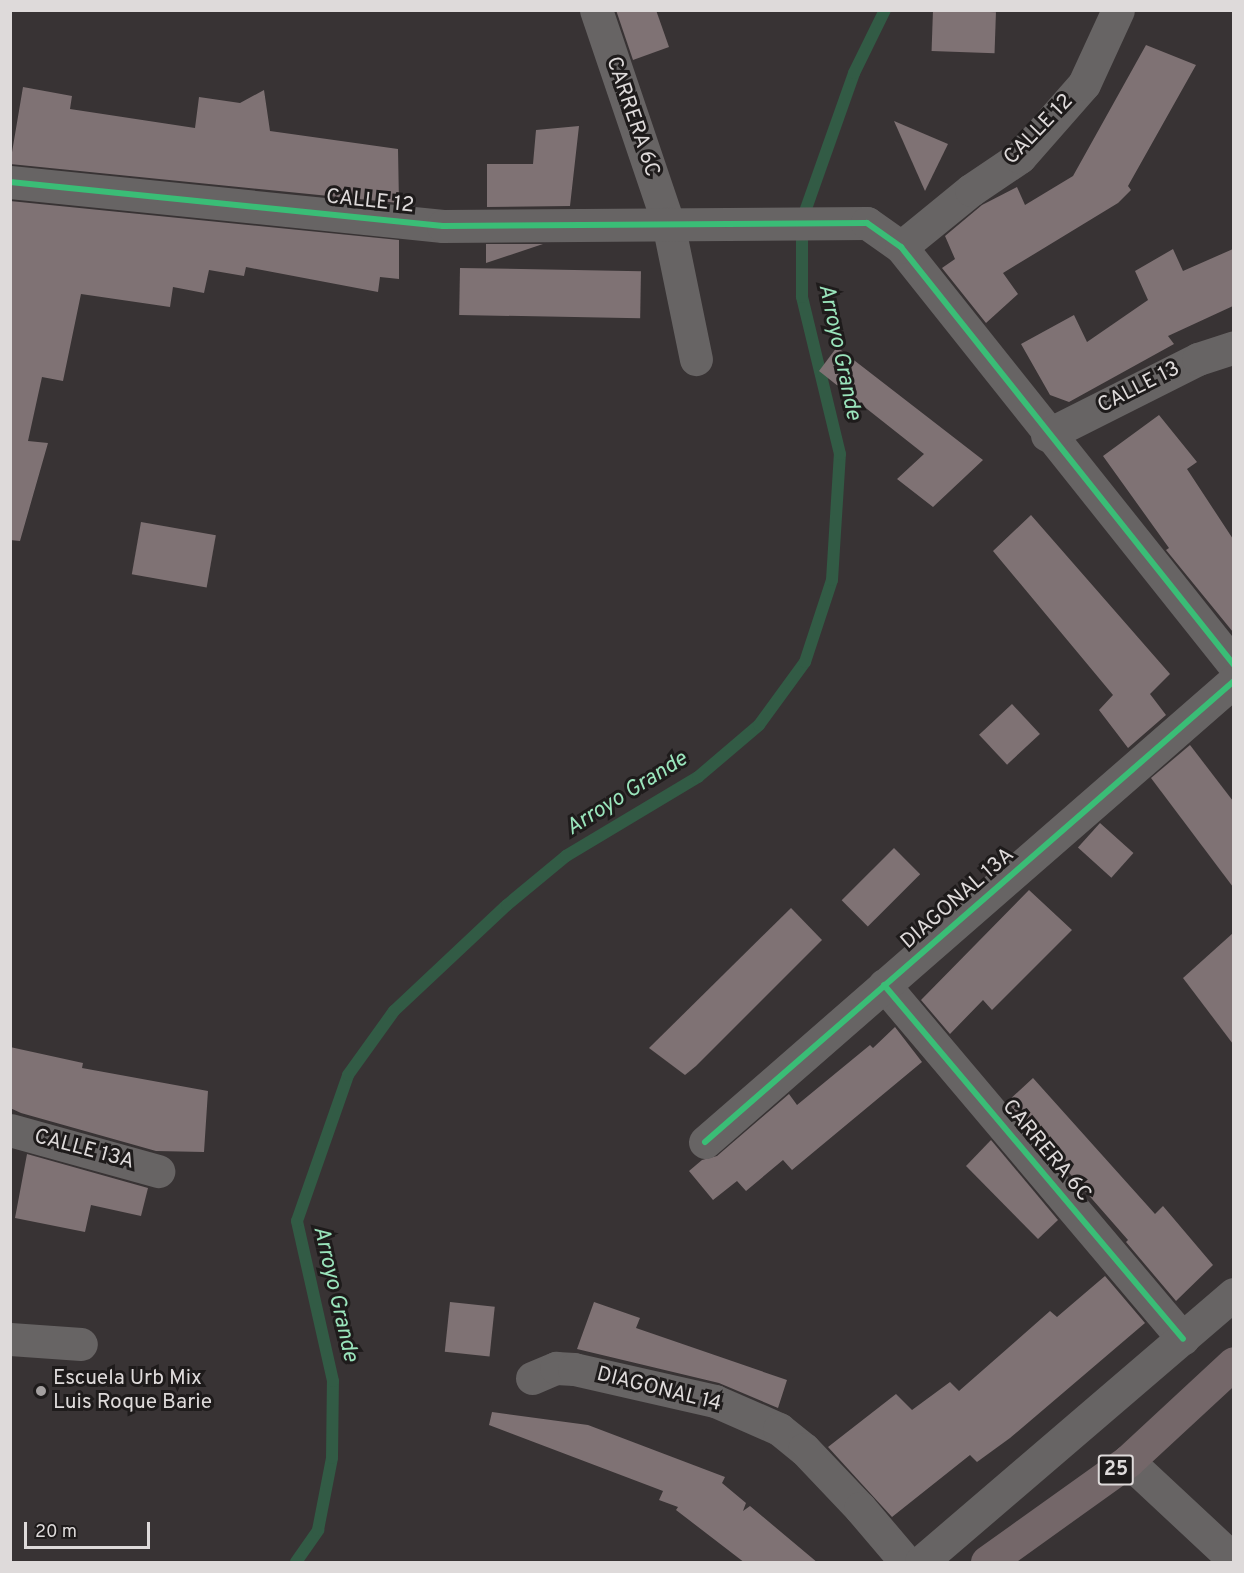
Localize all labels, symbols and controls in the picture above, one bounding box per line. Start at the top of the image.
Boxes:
street label: CARRERA 6C [600,53,664,181]
street label: CALLE 12 [999,89,1079,171]
street label: CALLE 12 [325,185,415,219]
water label: Arroyo Grande [812,282,866,422]
street label: CALLE 13 [1094,357,1184,419]
water label: Arroyo Grande [561,746,693,842]
street label: DIAGONAL 13A [896,843,1020,955]
street label: CARRERA 6C [996,1095,1096,1207]
street label: CALLE 13A [31,1125,137,1175]
water label: Arroyo Grande [307,1224,363,1364]
street label: DIAGONAL 14 [594,1362,724,1418]
place label: Escuela Urb Mix Luis Roque Barie [53,1366,212,1416]
marker: Escuela Urb Mix Luis Roque Barie [34,1384,48,1398]
road number: 25 [1096,1453,1136,1487]
scale bar [27,1510,153,1548]
text: 20 m [35,1521,77,1544]

